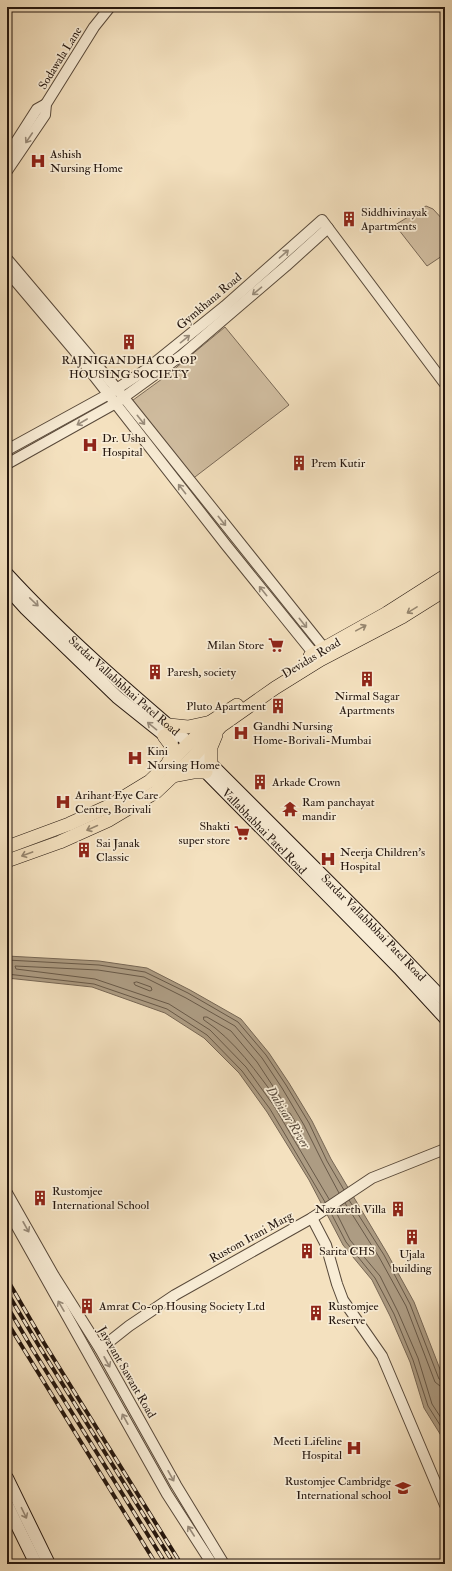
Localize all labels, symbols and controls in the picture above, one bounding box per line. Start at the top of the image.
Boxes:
street label: Sodawala Lane [35,24,86,92]
one-way arrow [25,132,33,143]
place label: Ashish Nursing Home [49,147,123,176]
hospital icon: Ashish Nursing Home [29,152,47,170]
place label: Siddhivinayak Apartments [360,205,428,234]
building icon: Siddhivinayak Apartments [340,210,358,228]
one-way arrow [279,249,289,258]
street label: Gymkhana Road [174,270,245,333]
one-way arrow [251,286,262,295]
building icon: RAJNIGANDHA CO-OP HOUSING SOCIETY [120,333,138,351]
one-way arrow [180,334,191,343]
place label: RAJNIGANDHA CO-OP HOUSING SOCIETY [62,353,196,382]
one-way arrow [136,414,145,425]
one-way arrow [76,419,88,427]
place label: Dr. Usha Hospital [102,431,147,460]
hospital icon: Dr. Usha Hospital [81,436,99,454]
building icon: Prem Kutir [290,454,308,472]
place label: Prem Kutir [311,456,366,471]
one-way arrow [178,484,187,495]
one-way arrow [218,516,226,527]
one-way arrow [259,585,267,596]
one-way arrow [29,597,39,607]
one-way arrow [406,607,418,615]
one-way arrow [299,617,308,628]
one-way arrow [354,624,366,631]
street label: Sardar Vallabhbhai Patel Road [65,633,182,740]
street label: Devidas Road [279,635,343,682]
supermarket icon: Milan Store [267,636,285,654]
place label: Milan Store [207,638,264,653]
building icon: Paresh, society [146,663,164,681]
place label: Paresh, society [167,665,237,680]
building icon: Nirmal Sagar Apartments [358,670,376,688]
place label: Nirmal Sagar Apartments [334,689,400,718]
building icon: Pluto Apartment [269,697,287,715]
place label: Pluto Apartment [186,699,266,714]
place label: Gandhi Nursing Home-Borivali-Mumbai [253,719,371,748]
one-way arrow [146,722,157,730]
hospital icon: Gandhi Nursing Home-Borivali-Mumbai [232,724,250,742]
place label: Kini Nursing Home [147,744,220,773]
hospital icon: Kini Nursing Home [126,749,144,767]
building icon: Arkade Crown [251,773,269,791]
place label: Arkade Crown [271,775,340,790]
street label: Vallabhabhai Patel Road [218,786,310,878]
place label: Arihant Eye Care Centre, Borivali [74,788,158,817]
hospital icon: Arihant Eye Care Centre, Borivali [54,793,72,811]
place label: Ram panchayat mandir [302,795,375,824]
temple icon: Ram panchayat mandir [281,800,299,818]
place label: Shakti super store [178,819,230,848]
one-way arrow [86,824,98,832]
supermarket icon: Shakti super store [233,824,251,842]
place label: Sai Janak Classic [96,836,140,865]
building icon: Sai Janak Classic [75,841,93,859]
place label: Neerja Children's Hospital [340,845,425,874]
hospital icon: Neerja Children's Hospital [319,850,337,868]
one-way arrow [21,851,33,859]
street label: Sardar Vallabhbhai Patel Road [318,871,429,984]
water label: Dahisar River [262,1083,314,1153]
place label: Rustomjee International School [52,1184,149,1213]
building icon: Rustomjee International School [31,1189,49,1207]
building icon: Nazareth Villa [389,1200,407,1218]
place label: Nazareth Villa [315,1202,387,1217]
street label: Rustom Irani Marg [207,1208,297,1267]
one-way arrow [23,1221,31,1233]
building icon: Ujala building [403,1228,421,1246]
building icon: Sarita CHS [298,1242,316,1260]
place label: Sarita CHS [319,1244,375,1259]
place label: Ujala building [392,1247,433,1276]
building icon: Amrat Co-op Housing Society Ltd [78,1297,96,1315]
place label: Amrat Co-op Housing Society Ltd [98,1299,265,1314]
place label: Rustomjee Reserve [328,1299,379,1328]
one-way arrow [56,1300,64,1312]
building icon: Rustomjee Reserve [307,1304,325,1322]
street label: Jayavant Sawant Road [94,1323,159,1421]
one-way arrow [104,1356,112,1368]
one-way arrow [120,1413,128,1425]
place label: Meeti Lifeline Hospital [273,1434,342,1463]
hospital icon: Meeti Lifeline Hospital [345,1439,363,1457]
one-way arrow [167,1470,175,1482]
place label: Rustomjee Cambridge International school [285,1474,391,1503]
school or university icon: Rustomjee Cambridge International school [394,1479,412,1497]
one-way arrow [21,1507,28,1519]
one-way arrow [187,1526,195,1537]

